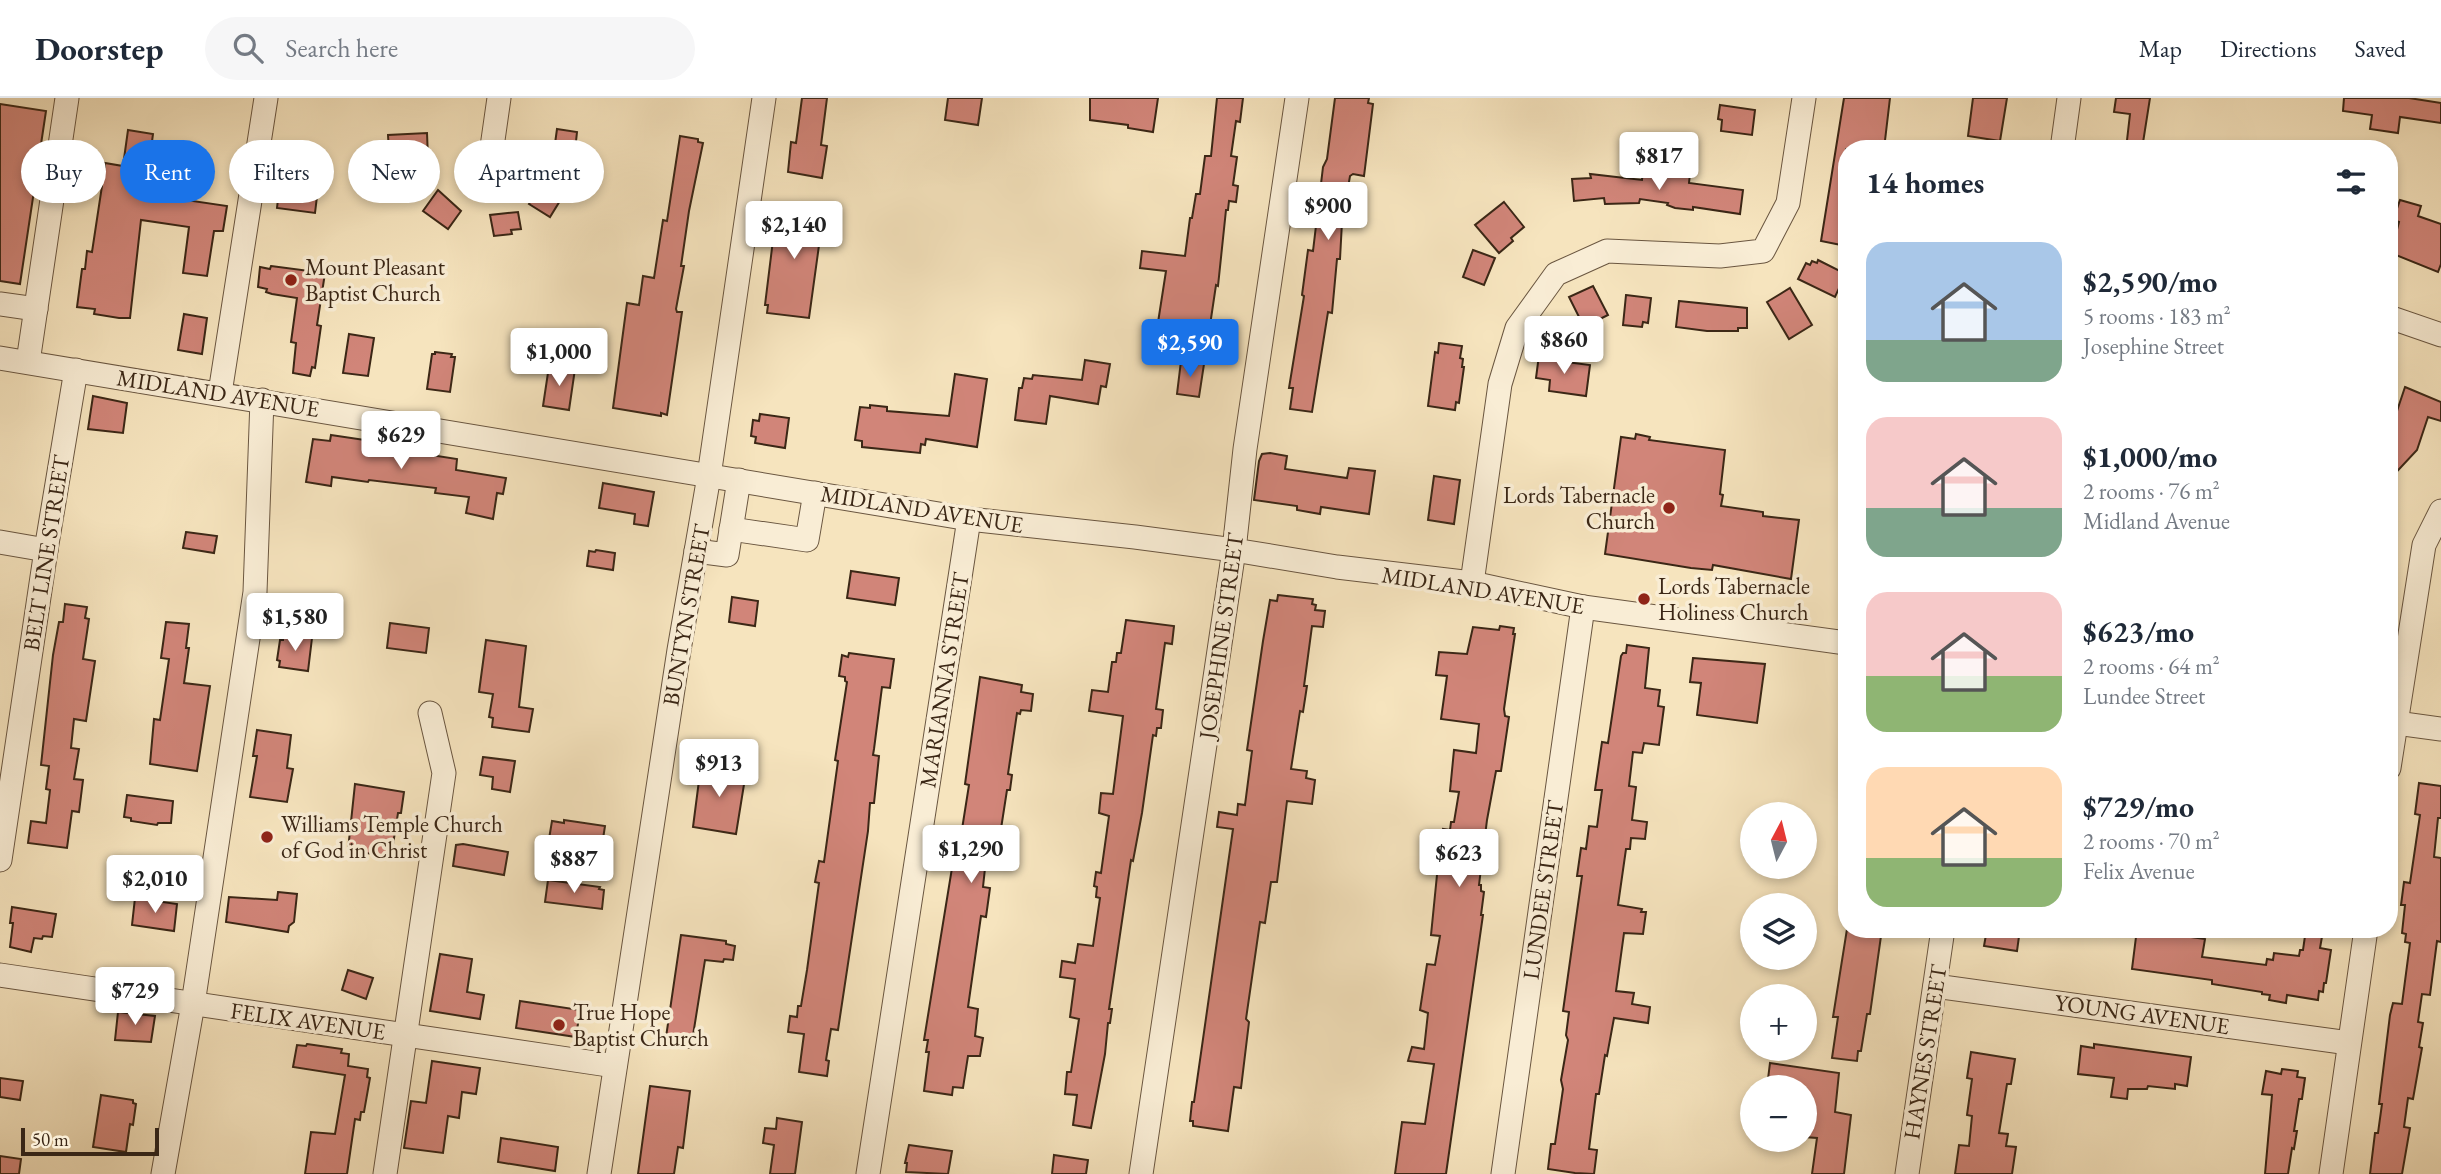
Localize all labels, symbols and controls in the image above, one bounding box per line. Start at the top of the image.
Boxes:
search box [205,17,695,80]
text: Doorstep [35,27,163,70]
icon: search [229,29,267,67]
text: Search here [285,31,398,65]
text: Map [2139,33,2182,64]
text: Directions [2220,33,2317,64]
text: Saved [2355,33,2406,64]
pin: $817 [1618,132,1700,192]
chip: Buy [21,140,106,203]
chip: Rent [120,140,215,203]
chip: Filters [229,140,334,203]
chip: New [348,140,440,203]
chip: Apartment [454,140,604,203]
text: $817 [1635,140,1683,170]
text: 14 homes [1866,163,1984,202]
icon: filters [2332,163,2370,201]
pin: $900 [1287,183,1369,242]
text: $900 [1304,190,1352,220]
pin: $2,140 [737,202,851,261]
text: $2,140 [762,209,826,239]
place label: Mount Pleasant Baptist Church [305,252,446,308]
text: $2,590/mo [2083,262,2217,301]
icon: home [1922,270,2006,354]
marker: Mount Pleasant Baptist Church [283,272,299,288]
text: 5 rooms · 183 m² [2083,301,2231,331]
pin: $860 [1523,316,1605,376]
pin: $2,590 [1133,320,1247,379]
text: $860 [1540,324,1588,354]
text: $2,590 [1158,327,1222,357]
pin: $1,000 [502,328,616,388]
text: Josephine Street [2083,331,2224,361]
text: $1,000 [527,336,591,366]
street label: MIDLAND AVENUE [115,362,321,424]
pin: $629 [360,412,442,471]
text: $629 [377,419,425,449]
text: $1,000/mo [2083,437,2217,476]
icon: home [1922,445,2006,529]
street label: BELT LINE STREET [16,452,76,653]
text: 2 rooms · 76 m² [2083,476,2220,506]
street label: MIDLAND AVENUE [819,478,1025,540]
place label: Lords Tabernacle Church [1503,480,1655,536]
marker: Lords Tabernacle Church [1661,500,1677,516]
text: Midland Avenue [2083,506,2230,536]
street label: BUNTYN STREET [655,521,717,708]
street label: JOSEPHINE STREET [1191,530,1250,743]
street label: MIDLAND AVENUE [1380,559,1586,621]
street label: MARIANNA STREET [912,570,976,790]
place label: Lords Tabernacle Holiness Church [1658,571,1810,627]
marker: Lords Tabernacle Holiness Church [1636,591,1652,607]
pin: $1,580 [238,594,352,653]
text: $1,580 [263,601,327,631]
text: $623/mo [2083,612,2194,651]
icon: home [1922,620,2006,704]
text: 2 rooms · 64 m² [2083,651,2220,681]
text: Lundee Street [2083,681,2205,711]
pin: $913 [678,740,760,799]
text: $913 [695,747,743,777]
text: $729/mo [2083,787,2194,826]
icon: home [1922,795,2006,879]
street label: LUNDEE STREET [1516,798,1570,981]
north arrow [1740,802,1816,878]
map controls [1740,802,1817,1152]
place label: Williams Temple Church of God in Christ [281,809,503,865]
pin: $1,290 [914,826,1028,885]
text: 2 rooms · 70 m² [2083,826,2220,856]
marker: Williams Temple Church of God in Christ [259,829,275,845]
pin: $623 [1418,830,1500,889]
text: $1,290 [939,833,1003,863]
pin: $887 [533,836,615,895]
text: $623 [1435,837,1483,867]
text: $887 [550,843,598,873]
pin: $2,010 [98,856,212,915]
text: Felix Avenue [2083,856,2195,886]
text: $2,010 [123,863,187,893]
button: layers [1740,893,1817,970]
street label: HAYNES STREET [1896,962,1954,1141]
pin: $729 [94,968,176,1027]
text: $729 [111,975,159,1005]
button: + [1740,984,1817,1061]
street label: YOUNG AVENUE [2053,987,2231,1041]
street label: FELIX AVENUE [229,995,387,1047]
place label: True Hope Baptist Church [573,997,709,1053]
marker: True Hope Baptist Church [551,1017,567,1033]
button: − [1740,1075,1817,1152]
scale bar [21,1125,159,1157]
text: 50 m [32,1127,69,1152]

